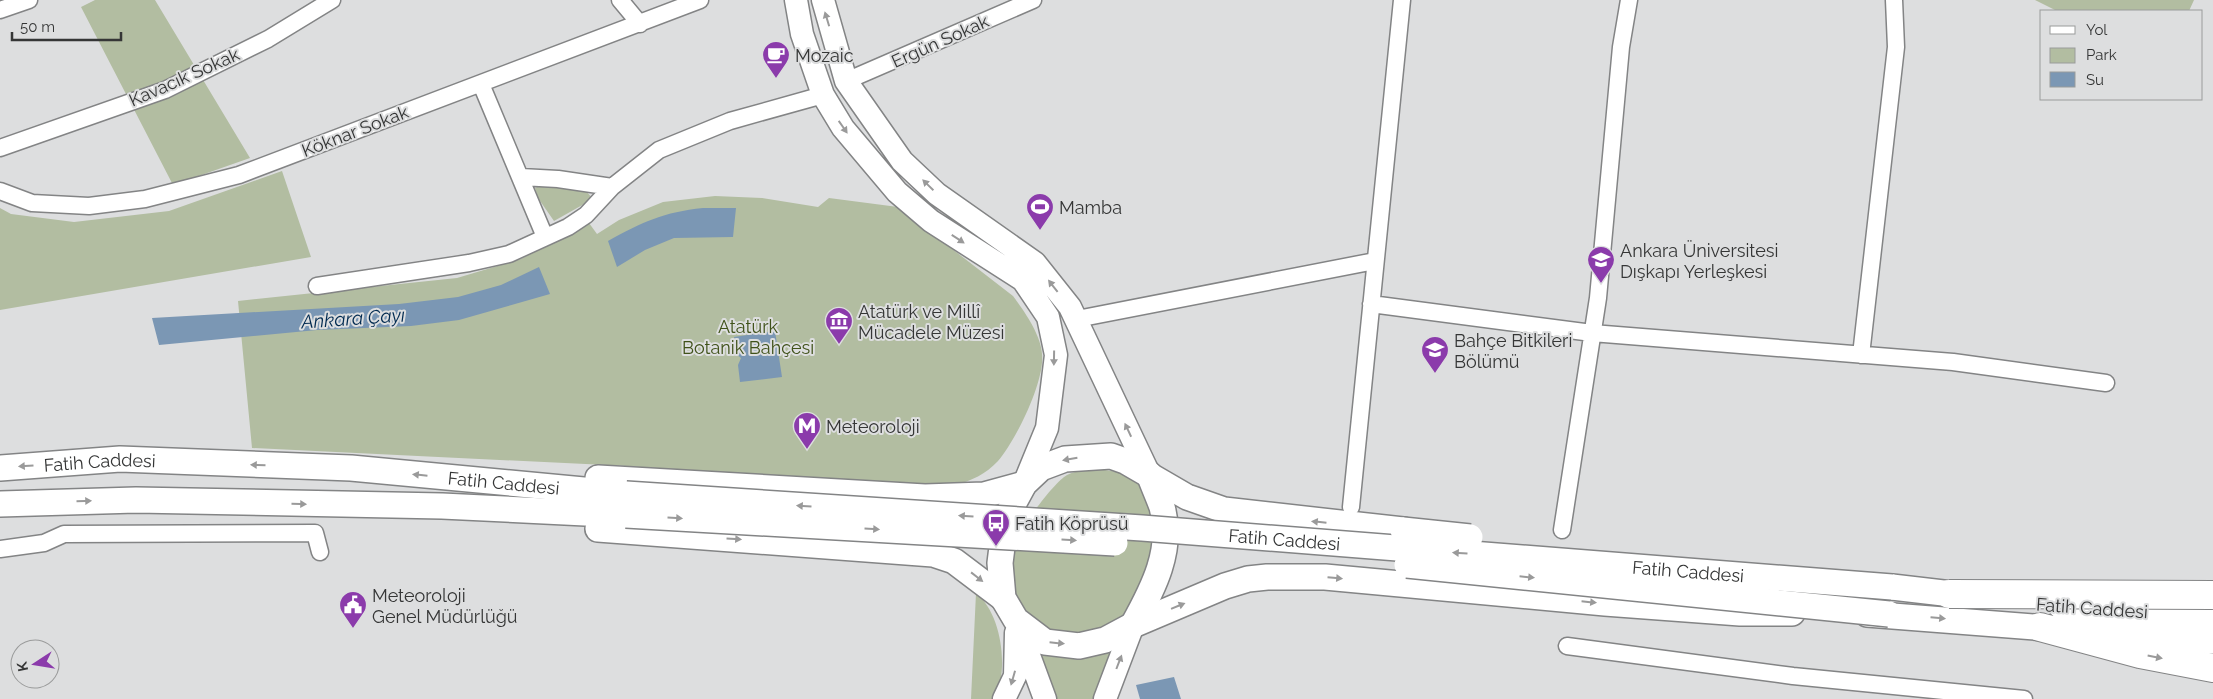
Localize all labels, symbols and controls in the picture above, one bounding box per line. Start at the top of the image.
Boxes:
scale bar [12,10,121,42]
street label: Ergün Sokak [888,10,992,72]
legend [2040,10,2203,100]
one-way arrow [823,11,831,26]
text: 50 m [20,18,55,36]
text: Yol [2086,21,2108,39]
cafe icon: Mozaic [761,40,791,79]
street label: Kavacık Sokak [126,43,243,111]
place label: Mozaic [795,45,854,66]
text: Park [2086,46,2117,64]
text: Su [2086,71,2104,89]
street label: Köknar Sokak [299,101,412,161]
one-way arrow [838,120,848,133]
one-way arrow [922,179,934,191]
sports icon: Mamba [1025,192,1055,231]
place label: Mamba [1059,197,1122,218]
one-way arrow [952,234,965,243]
place label: Ankara Üniversitesi Dışkapı Yerleşkesi [1620,240,1778,282]
school or university icon: Ankara Üniversitesi Dışkapı Yerleşkesi [1586,245,1616,284]
one-way arrow [1048,280,1059,293]
place label: Atatürk ve Millî Mücadele Müzesi [858,301,1004,343]
water label: Ankara Çayı [299,303,406,333]
museum icon: Atatürk ve Millî Mücadele Müzesi [824,306,854,345]
park label: Atatürk Botanik Bahçesi [682,316,814,358]
place label: Bahçe Bitkileri Bölümü [1454,330,1572,372]
school or university icon: Bahçe Bitkileri Bölümü [1420,335,1450,374]
one-way arrow [1050,350,1058,366]
metro station icon: Meteoroloji [792,411,822,450]
place label: Meteoroloji [826,416,920,437]
one-way arrow [1124,423,1132,437]
street label: Fatih Caddesi [43,448,156,475]
one-way arrow [1061,456,1077,464]
one-way arrow [250,460,266,468]
one-way arrow [17,463,33,471]
street label: Fatih Caddesi [447,467,561,498]
one-way arrow [412,471,428,479]
one-way arrow [76,497,92,505]
one-way arrow [291,500,307,508]
one-way arrow [796,501,812,509]
bus stop icon: Fatih Köprüsü [981,508,1011,547]
one-way arrow [958,512,974,520]
place label: Fatih Köprüsü [1015,513,1128,534]
one-way arrow [667,514,683,522]
one-way arrow [1311,518,1327,526]
street label: Fatih Caddesi [1228,524,1341,554]
one-way arrow [864,526,880,534]
one-way arrow [726,535,742,543]
one-way arrow [1061,537,1077,545]
one-way arrow [1451,548,1467,556]
street label: Fatih Caddesi [1632,556,1745,586]
one-way arrow [970,571,983,582]
one-way arrow [1520,573,1536,581]
one-way arrow [1328,574,1344,582]
place label: Meteoroloji Genel Müdürlüğü [372,585,518,627]
public building icon: Meteoroloji Genel Müdürlüğü [338,590,368,629]
street label: Fatih Caddesi [2035,594,2149,622]
one-way arrow [1581,598,1597,606]
one-way arrow [1171,602,1185,610]
one-way arrow [1930,614,1946,622]
north arrow [10,639,60,689]
one-way arrow [1049,640,1065,648]
one-way arrow [2148,653,2163,661]
one-way arrow [1115,654,1123,669]
text: K [13,660,31,673]
one-way arrow [1008,670,1016,685]

